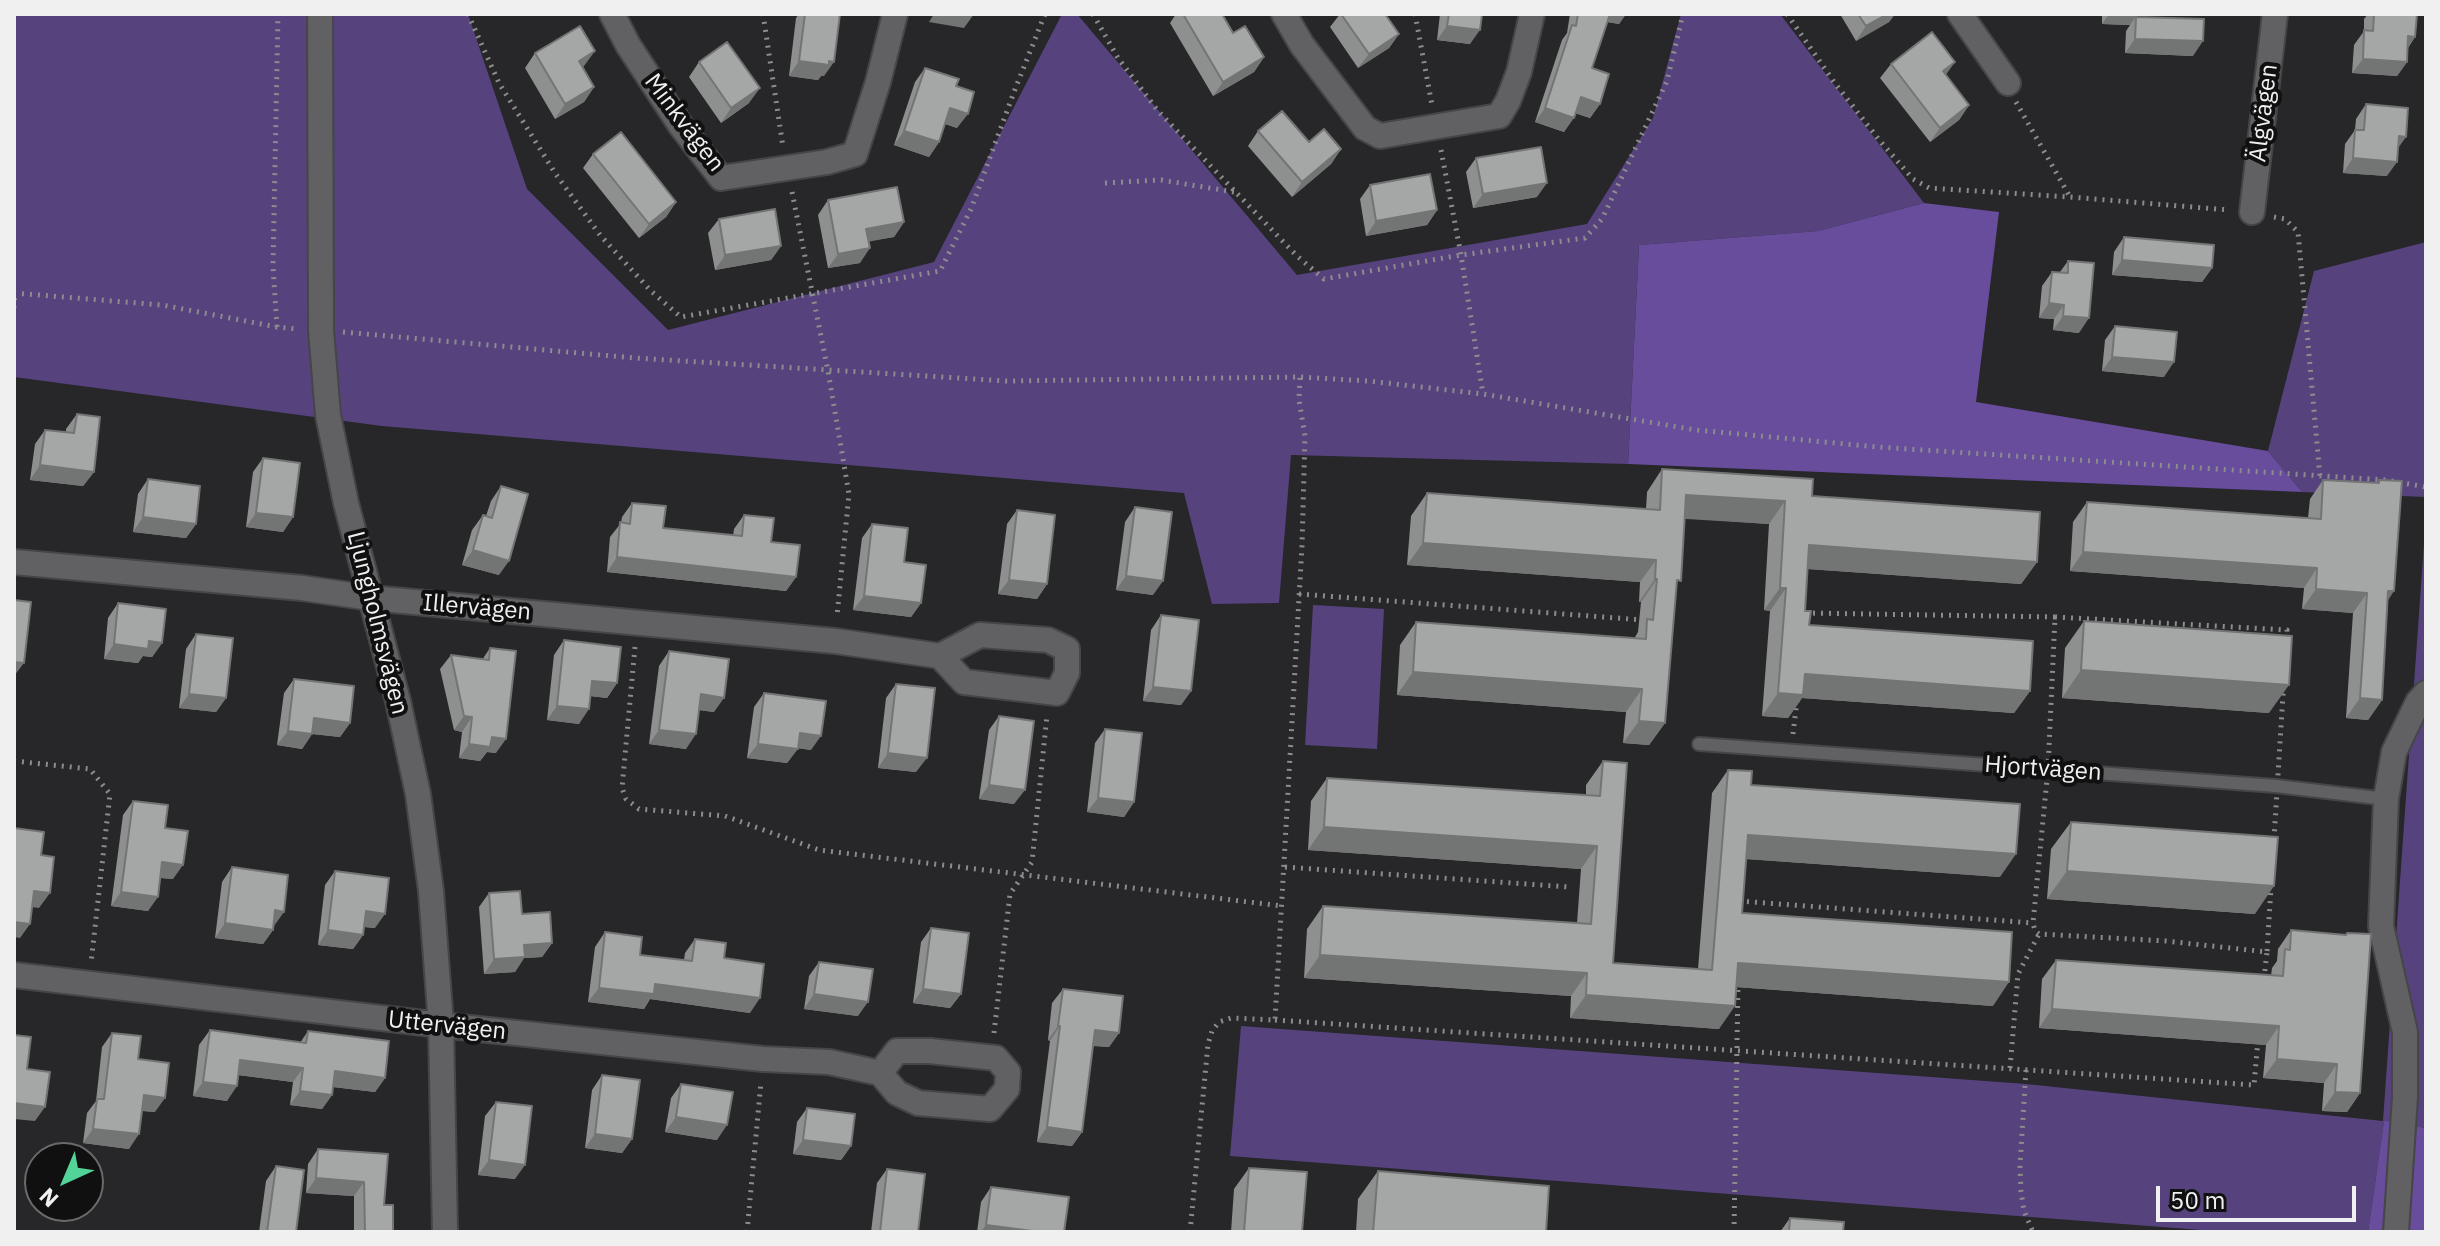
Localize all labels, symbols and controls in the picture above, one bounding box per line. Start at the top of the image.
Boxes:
street label: Älgvägen [2244,62,2284,164]
street label: Minkvägen [638,68,730,178]
street label: Ljungholmsvägen [340,528,414,718]
street label: Illervägen [422,589,532,627]
street label: Hjortvägen [1983,751,2103,787]
street label: Uttervägen [386,1005,508,1047]
north arrow [24,1142,104,1222]
scale bar [2160,1170,2360,1220]
text: N [33,1182,64,1214]
text: 50 m [2170,1184,2225,1216]

